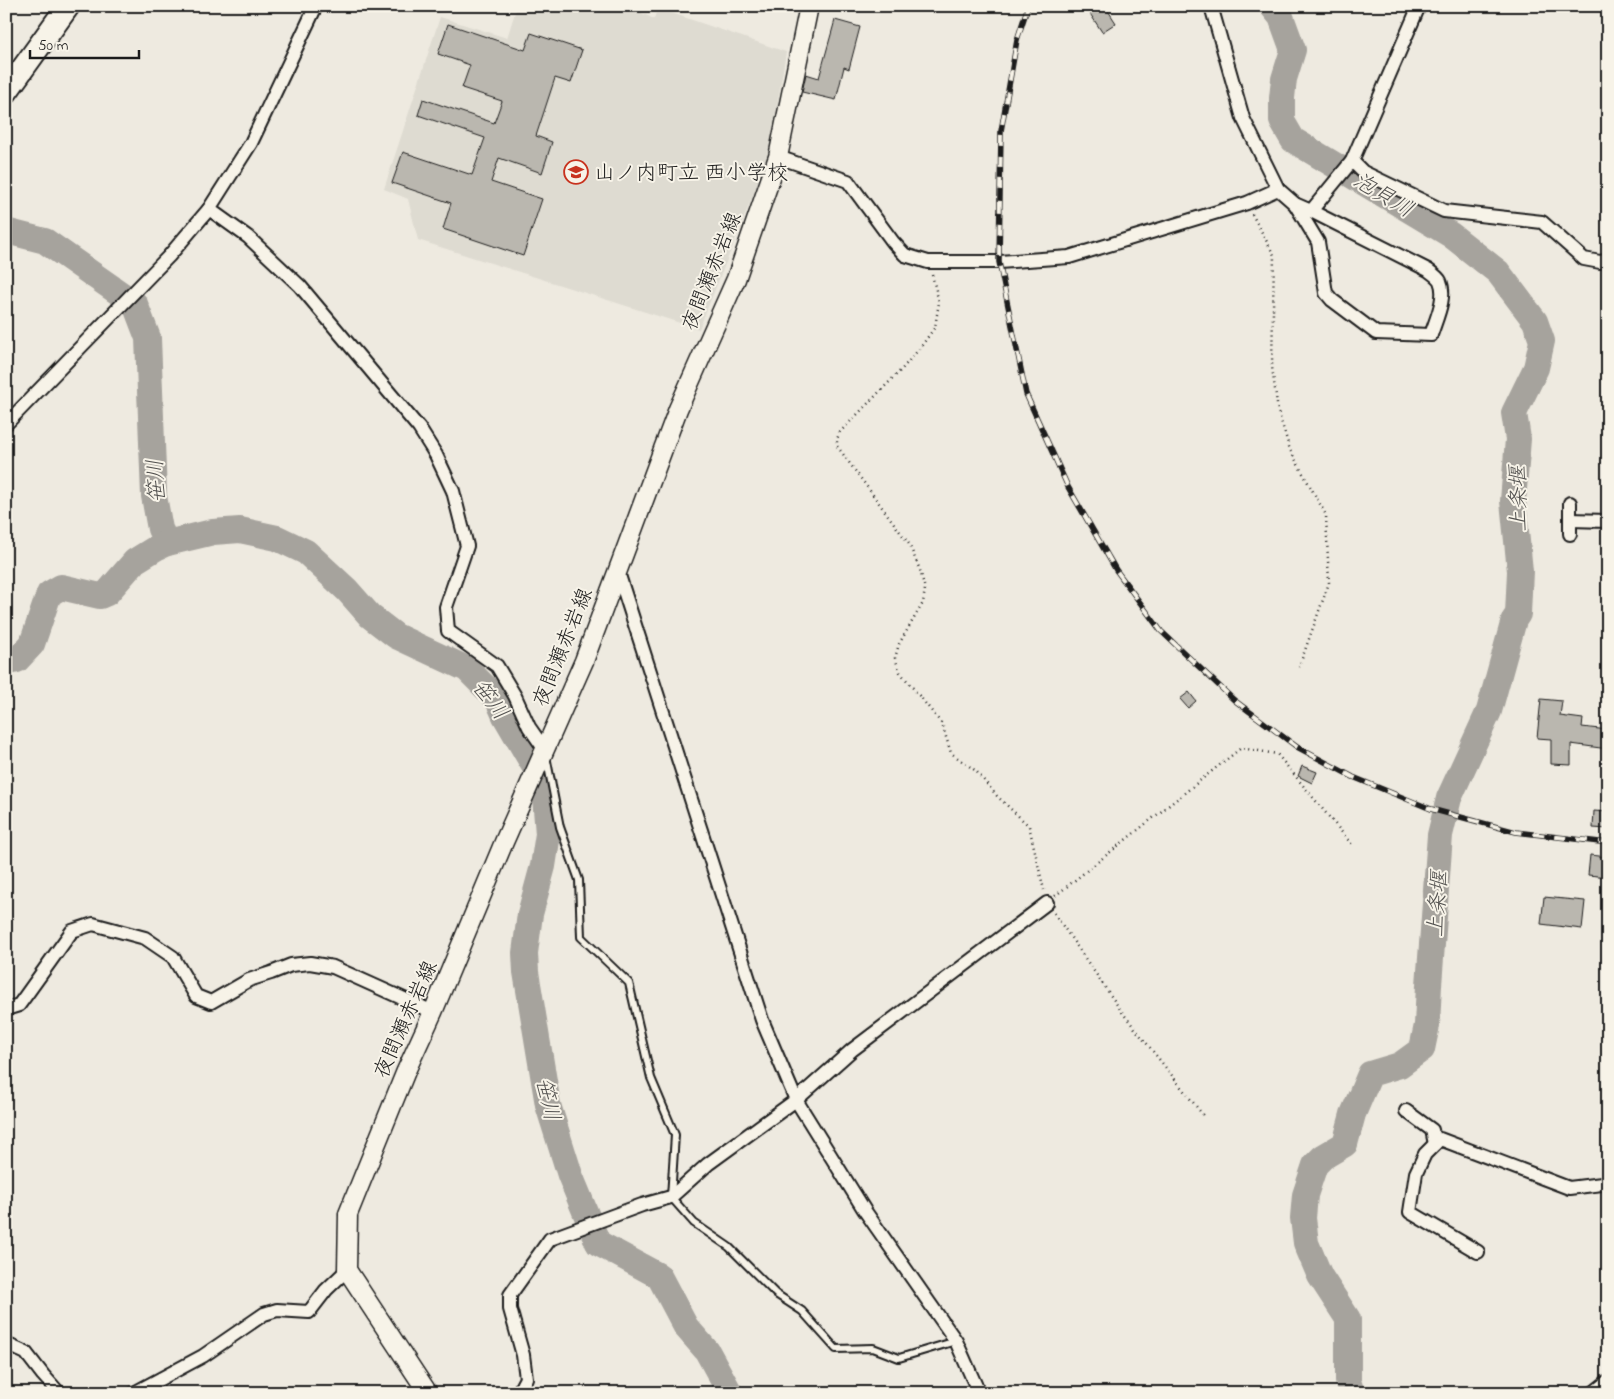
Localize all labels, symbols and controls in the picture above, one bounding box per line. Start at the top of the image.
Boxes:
scale bar [30,28,139,60]
text: 50 m [38,35,69,57]
school or university icon: 山ノ内町立 西小学校 [563,159,589,185]
place label: 山ノ内町立 西小学校 [594,159,788,189]
water label: 泡貝川 [1346,166,1419,227]
street label: 夜間瀬赤岩線 [675,208,750,336]
water label: 笹川 [140,458,175,504]
water label: 上条堰 [1503,464,1537,532]
street label: 夜間瀬赤岩線 [526,584,601,712]
water label: 笹川 [462,674,515,728]
water label: 上条堰 [1421,868,1457,938]
street label: 夜間瀬赤岩線 [367,956,446,1083]
water label: 笹川 [526,1075,567,1125]

